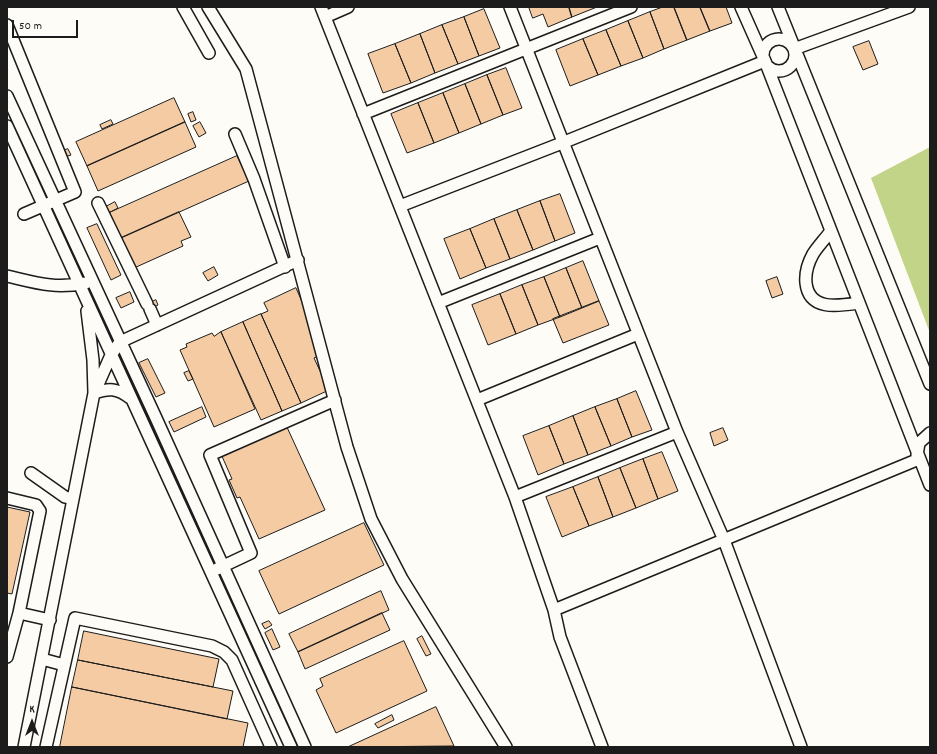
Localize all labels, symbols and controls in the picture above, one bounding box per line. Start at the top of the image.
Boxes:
scale bar [14,12,80,38]
text: 50 m [19,18,42,35]
north arrow [12,702,52,742]
text: K [29,702,35,718]

